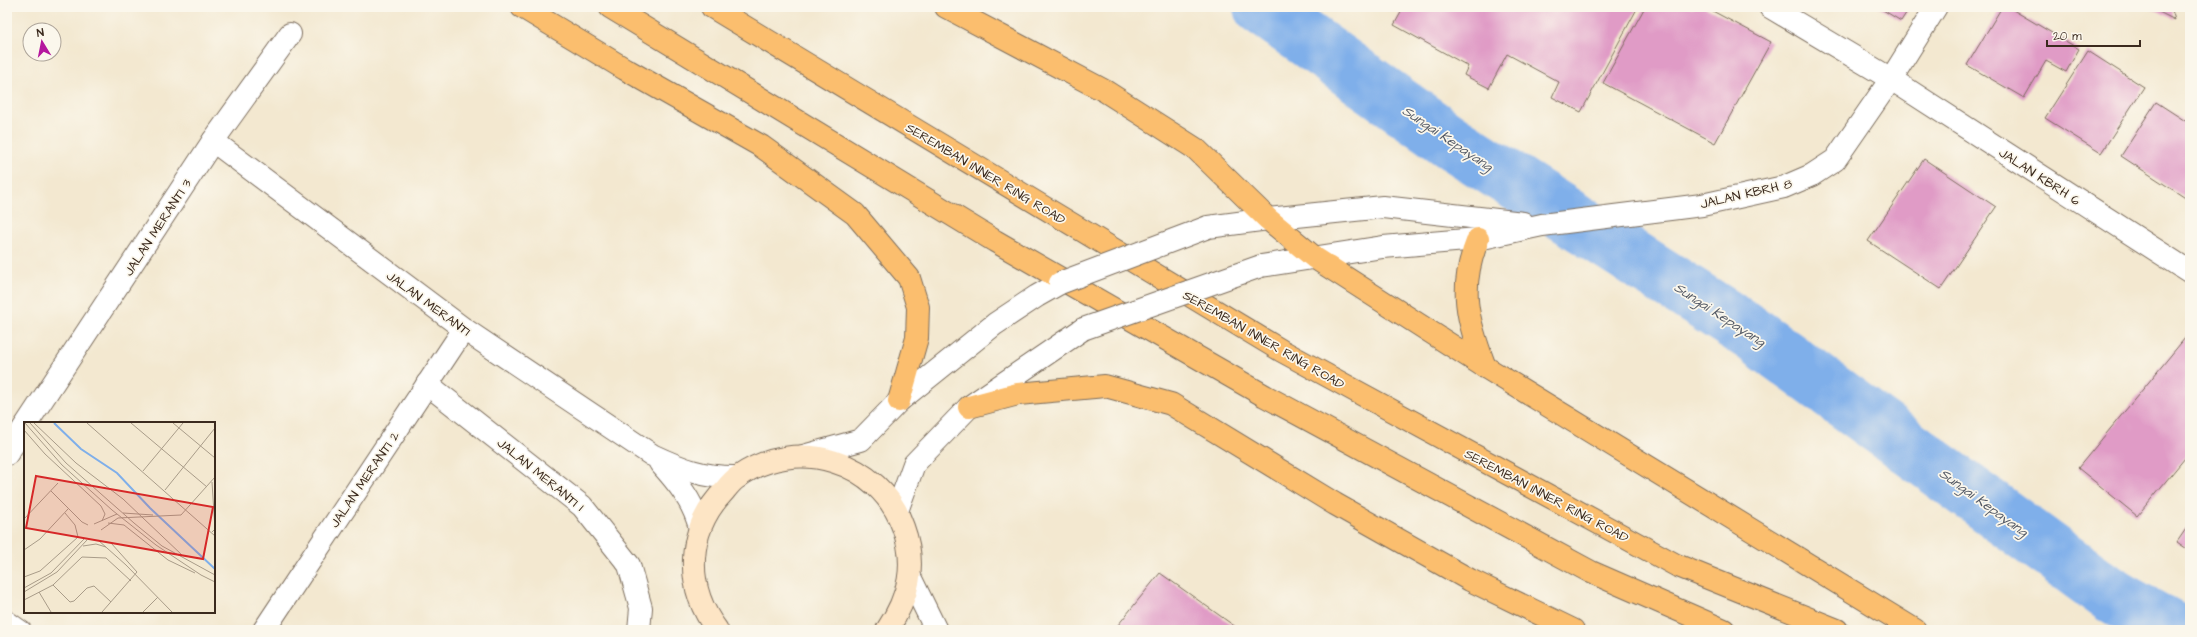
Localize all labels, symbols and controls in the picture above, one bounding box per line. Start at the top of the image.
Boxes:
north arrow [22,22,62,62]
scale bar [2047,22,2140,48]
text: N [36,25,45,41]
text: 20 m [2053,28,2082,45]
water label: Sungai Kepayang [1398,101,1497,177]
street label: SEREMBAN INNER RING ROAD [902,119,1069,229]
street label: JALAN KBRH 6 [1995,144,2084,210]
street label: JALAN MERANTI 3 [120,175,196,279]
street label: JALAN KBRH 8 [1699,175,1794,213]
street label: JALAN MERANTI [383,267,474,341]
water label: Sungai Kepayang [1670,278,1770,352]
street label: SEREMBAN INNER RING ROAD [1180,286,1348,394]
inset map [24,422,215,613]
street label: JALAN MERANTI 2 [326,427,404,531]
street label: JALAN MERANTI 1 [493,434,588,516]
street label: SEREMBAN INNER RING ROAD [1461,445,1632,547]
water label: Sungai Kepayang [1935,464,2032,542]

